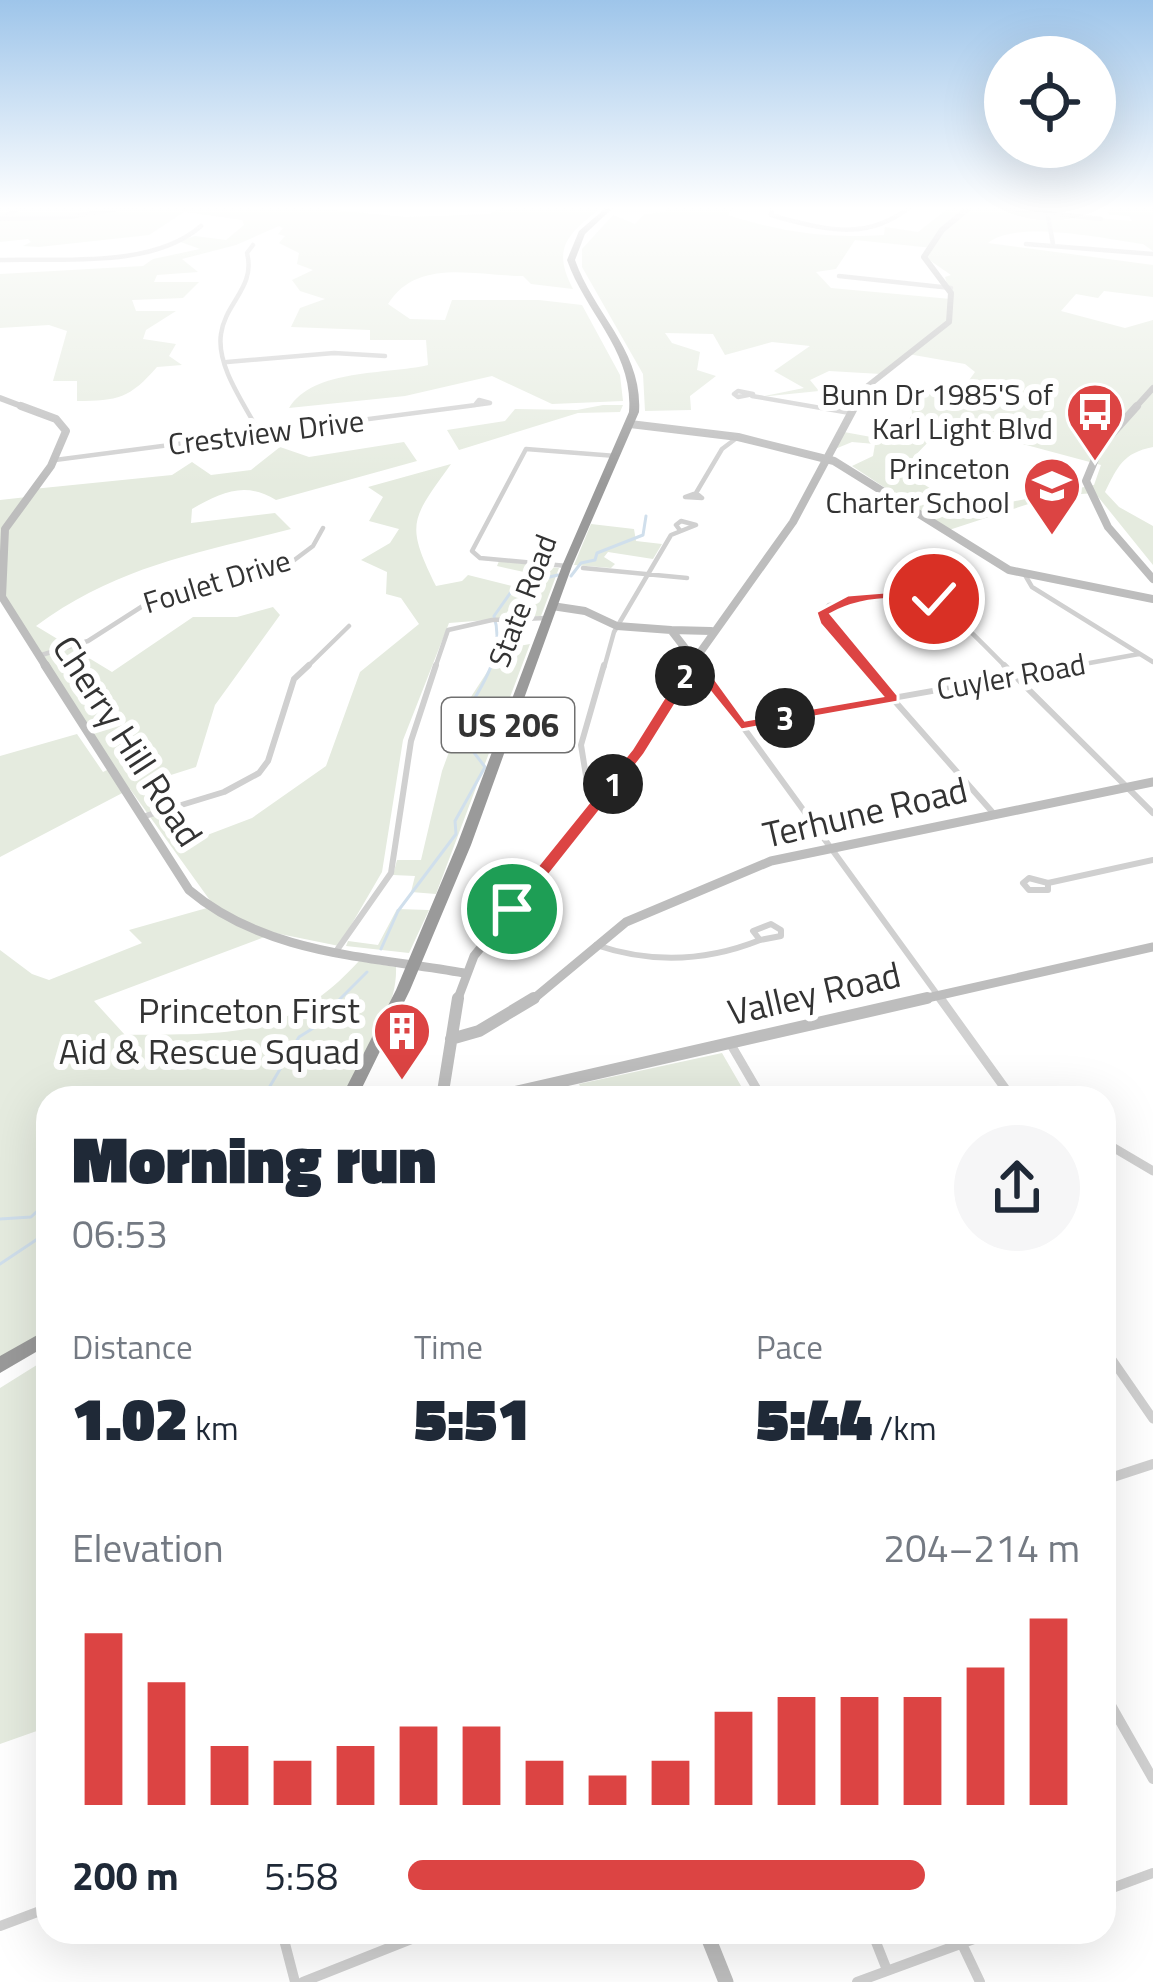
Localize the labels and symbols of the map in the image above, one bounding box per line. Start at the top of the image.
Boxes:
place label: Bunn Dr 1985'S of Karl Light Blvd [821,371,1053,451]
bus stop icon: Bunn Dr 1985'S of Karl Light Blvd [1064,381,1126,463]
street label: Crestview Drive [165,397,366,467]
place label: Princeton Charter School [825,445,1010,525]
school or university icon: Princeton Charter School [1021,455,1083,537]
street label: State Road [476,528,568,674]
street label: Foulet Drive [137,537,296,625]
pin [883,548,985,650]
street label: Cherry Hill Road [39,624,217,857]
street label: Cuyler Road [933,640,1089,712]
pin: 2 [655,646,715,706]
pin: 3 [755,688,815,748]
road number: US 206 [442,698,574,752]
pin: 1 [583,754,643,814]
street label: Terhune Road [757,761,972,862]
pin [461,858,563,960]
street label: Valley Road [722,946,906,1039]
place label: Princeton First Aid & Rescue Squad [59,982,360,1078]
building icon: Princeton First Aid & Rescue Squad [371,1000,433,1082]

